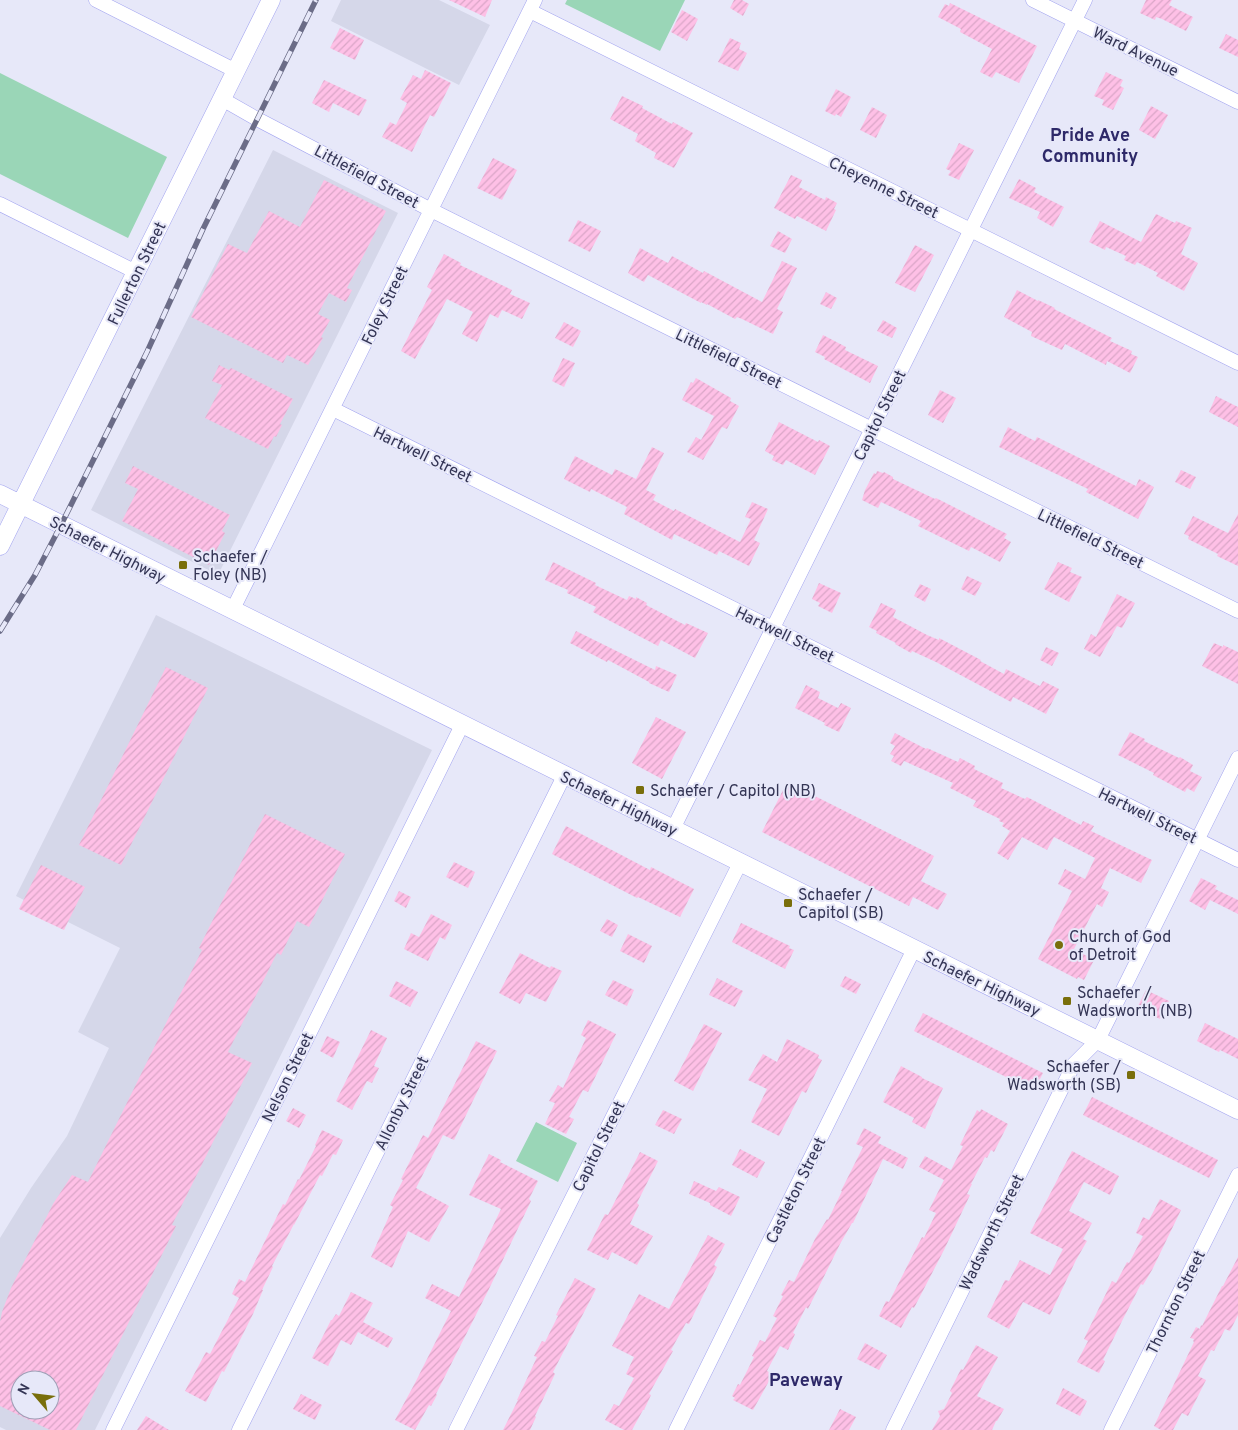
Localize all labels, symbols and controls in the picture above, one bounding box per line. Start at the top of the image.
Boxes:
street label: Ward Avenue [1089,23,1181,82]
district label: Pride Ave Community [1042,125,1138,169]
street label: Littlefield Street [310,142,422,214]
street label: Cheyenne Street [825,154,941,224]
street label: Fullerton Street [104,219,171,329]
street label: Foley Street [358,263,414,349]
street label: Littlefield Street [672,325,785,394]
street label: Capitol Street [850,367,911,465]
street label: Hartwell Street [369,423,475,488]
street label: Littlefield Street [1034,505,1147,574]
street label: Schaefer Highway [45,513,169,589]
place label: Schaefer / Foley (NB) [193,548,268,586]
marker: Schaefer / Foley (NB) [177,559,189,571]
street label: Hartwell Street [731,603,837,668]
street label: Schaefer Highway [556,768,680,842]
place label: Schaefer / Capitol (NB) [650,782,816,802]
marker: Schaefer / Capitol (NB) [634,784,646,796]
street label: Hartwell Street [1094,784,1200,849]
place label: Schaefer / Capitol (SB) [798,886,884,924]
marker: Schaefer / Capitol (SB) [782,897,794,909]
place label: Church of God of Detroit [1069,928,1171,966]
marker: Church of God of Detroit [1053,939,1065,951]
street label: Schaefer Highway [919,948,1043,1022]
place label: Schaefer / Wadsworth (NB) [1077,984,1193,1022]
marker: Schaefer / Wadsworth (NB) [1061,995,1073,1007]
street label: Nelson Street [259,1030,319,1126]
street label: Allonby Street [371,1054,434,1154]
place label: Schaefer / Wadsworth (SB) [1007,1058,1121,1096]
marker: Schaefer / Wadsworth (SB) [1125,1069,1137,1081]
street label: Capitol Street [569,1098,630,1196]
street label: Castleton Street [762,1134,831,1247]
street label: Wadsworth Street [956,1171,1030,1294]
street label: Thornton Street [1143,1247,1211,1358]
north arrow [10,1370,60,1420]
district label: Paveway [769,1370,843,1393]
text: N [15,1381,35,1398]

